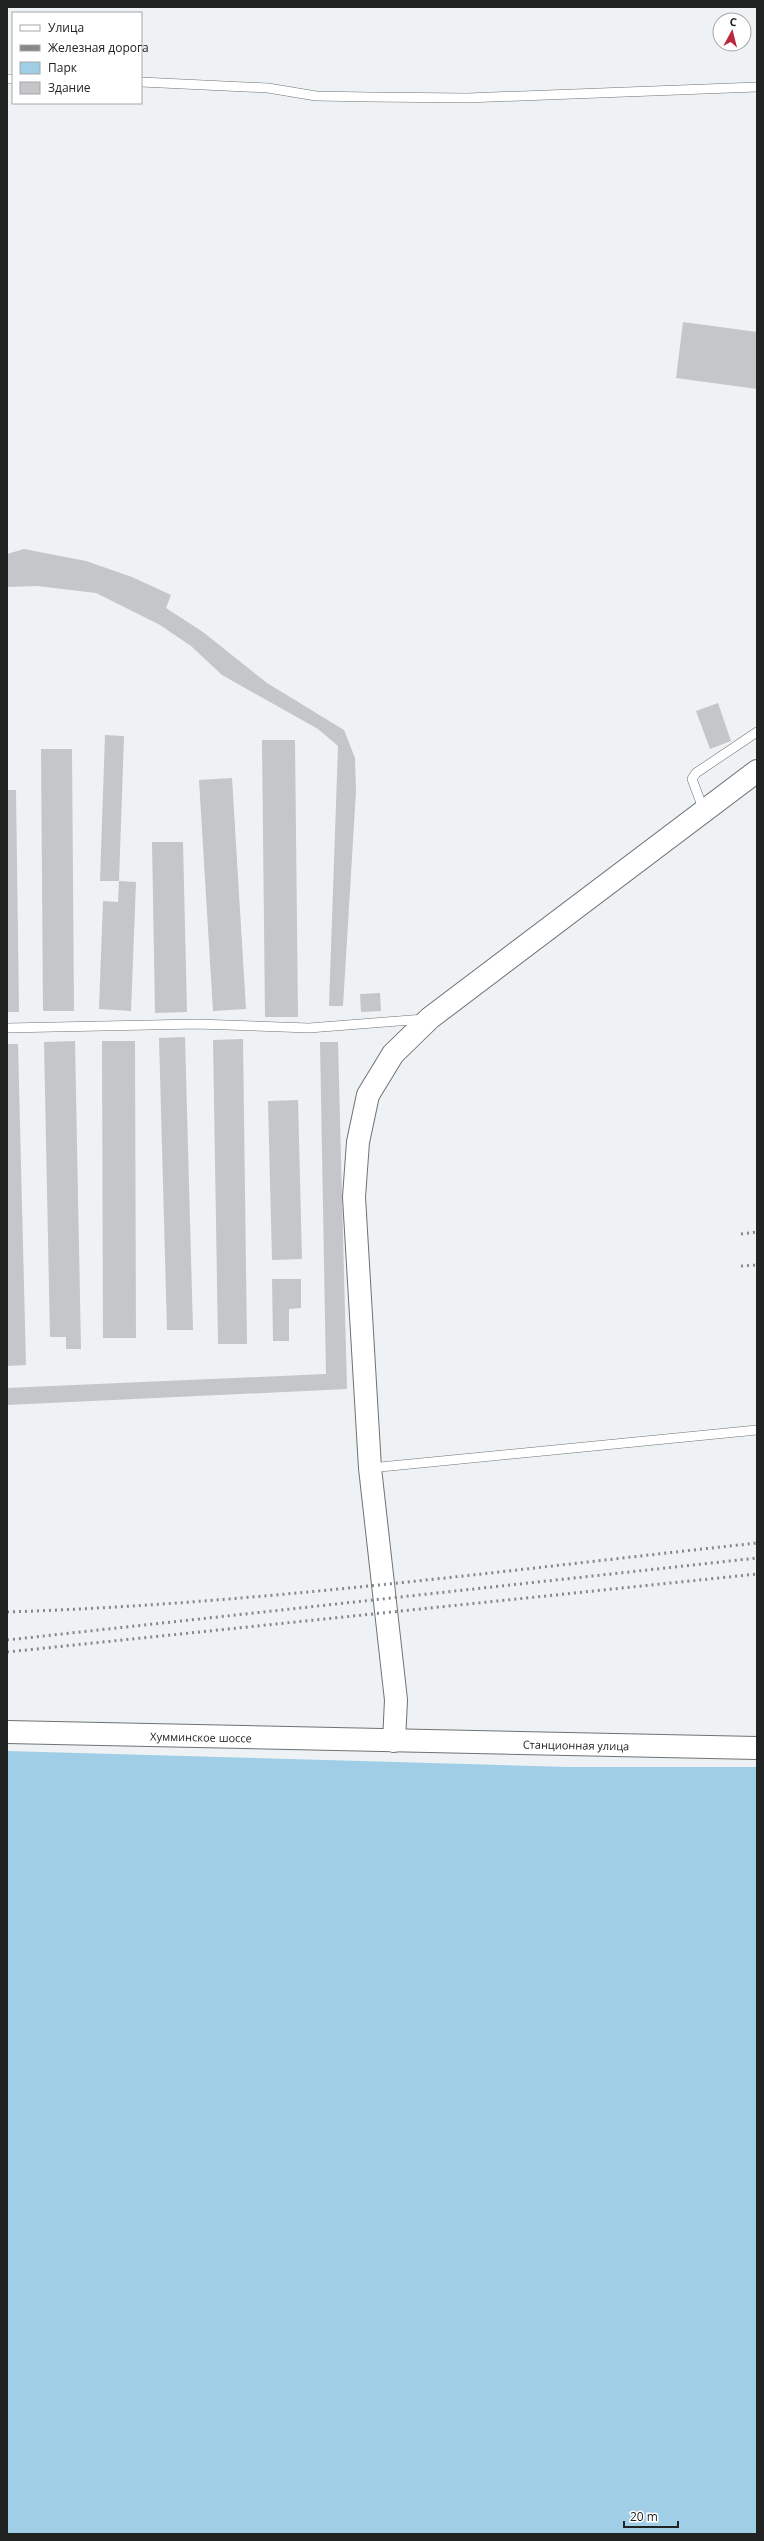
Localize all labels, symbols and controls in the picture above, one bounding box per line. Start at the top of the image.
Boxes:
legend [12,12,142,104]
north arrow [712,12,752,52]
text: С [729,14,738,29]
text: Улица [48,19,84,36]
text: Железная дорога [48,39,149,56]
text: Парк [48,59,78,76]
text: Здание [48,79,91,96]
street label: Хумминское шоссе [150,1729,252,1745]
street label: Станционная улица [523,1737,629,1753]
scale bar [624,2503,678,2529]
text: 20 m [630,2508,658,2525]

